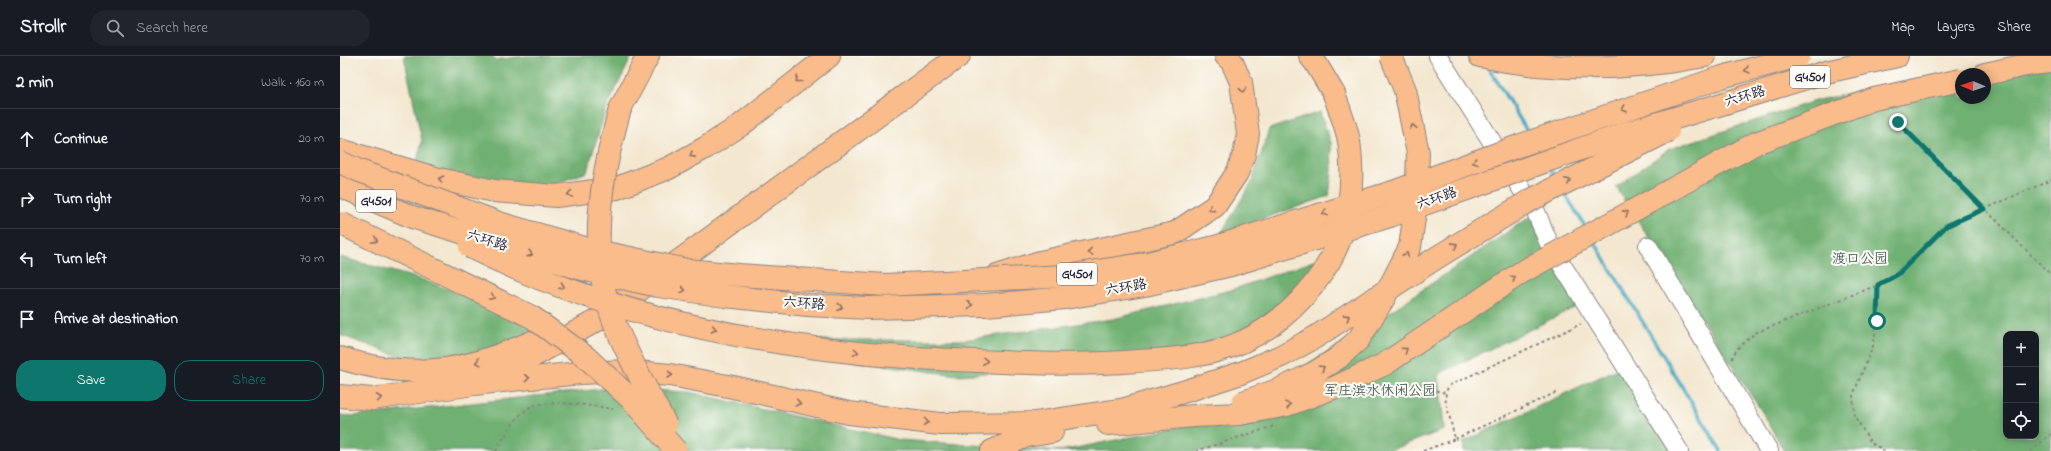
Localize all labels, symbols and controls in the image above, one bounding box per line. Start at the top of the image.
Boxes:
search box [90,10,370,46]
text: Strollr [20,14,66,41]
icon: search [104,17,126,39]
text: Search here [136,17,208,39]
text: Map [1891,17,1915,38]
text: Layers [1937,17,1975,38]
text: Share [1997,17,2031,38]
one-way arrow [1744,65,1751,74]
road number: G4501 [1790,66,1830,88]
north arrow [1955,68,1991,104]
text: 2 min [16,70,53,95]
text: Walk · 160 m [261,73,324,92]
one-way arrow [795,75,802,82]
street label: 六环路 [1722,81,1768,113]
one-way arrow [1238,87,1247,94]
one-way arrow [1620,105,1627,113]
route end [1889,113,1907,131]
one-way arrow [1409,124,1417,130]
icon: ahead [16,128,38,150]
text: Continue [54,128,108,150]
text: 20 m [299,129,324,148]
one-way arrow [689,150,696,158]
one-way arrow [1471,157,1478,165]
one-way arrow [438,176,444,184]
one-way arrow [1564,178,1571,185]
street label: 六环路 [1414,182,1460,216]
icon: right [16,188,38,210]
text: Turn right [54,188,112,210]
text: 70 m [300,189,324,208]
one-way arrow [567,189,573,198]
road number: G4501 [356,190,396,212]
one-way arrow [1208,204,1215,211]
one-way arrow [1322,208,1329,217]
one-way arrow [1622,211,1629,218]
street label: 六环路 [464,225,510,257]
one-way arrow [371,235,378,242]
one-way arrow [1451,243,1458,250]
one-way arrow [1087,247,1093,256]
icon: left [16,248,38,270]
text: Turn left [54,248,107,270]
text: 70 m [300,249,324,268]
one-way arrow [526,249,533,258]
park label: 渡口公园 [1832,249,1888,270]
one-way arrow [1401,252,1409,259]
road number: G4501 [1057,263,1097,285]
street label: 六环路 [1103,274,1149,302]
one-way arrow [1509,275,1516,283]
one-way arrow [558,282,565,290]
one-way arrow [680,285,686,294]
one-way arrow [488,292,495,299]
street label: 六环路 [782,292,826,316]
one-way arrow [967,301,973,309]
one-way arrow [837,302,843,311]
icon: arrive [16,308,38,330]
text: Arrive at destination [54,308,178,330]
route start [1868,312,1886,330]
one-way arrow [1343,314,1350,322]
one-way arrow [711,324,717,333]
map controls [2003,331,2039,439]
button: + [2003,331,2039,367]
one-way arrow [853,347,859,356]
one-way arrow [1401,347,1408,355]
one-way arrow [474,357,481,365]
one-way arrow [982,357,988,366]
button: Save [16,360,166,401]
button: Share [174,360,324,401]
one-way arrow [1318,366,1325,373]
button: − [2003,367,2039,403]
one-way arrow [667,371,674,380]
one-way arrow [524,374,530,383]
park label: 军庄滨水休闲公园 [1324,381,1436,402]
one-way arrow [376,394,382,403]
one-way arrow [794,398,801,406]
one-way arrow [1284,401,1291,410]
button: locate [2003,403,2039,439]
one-way arrow [923,418,929,427]

